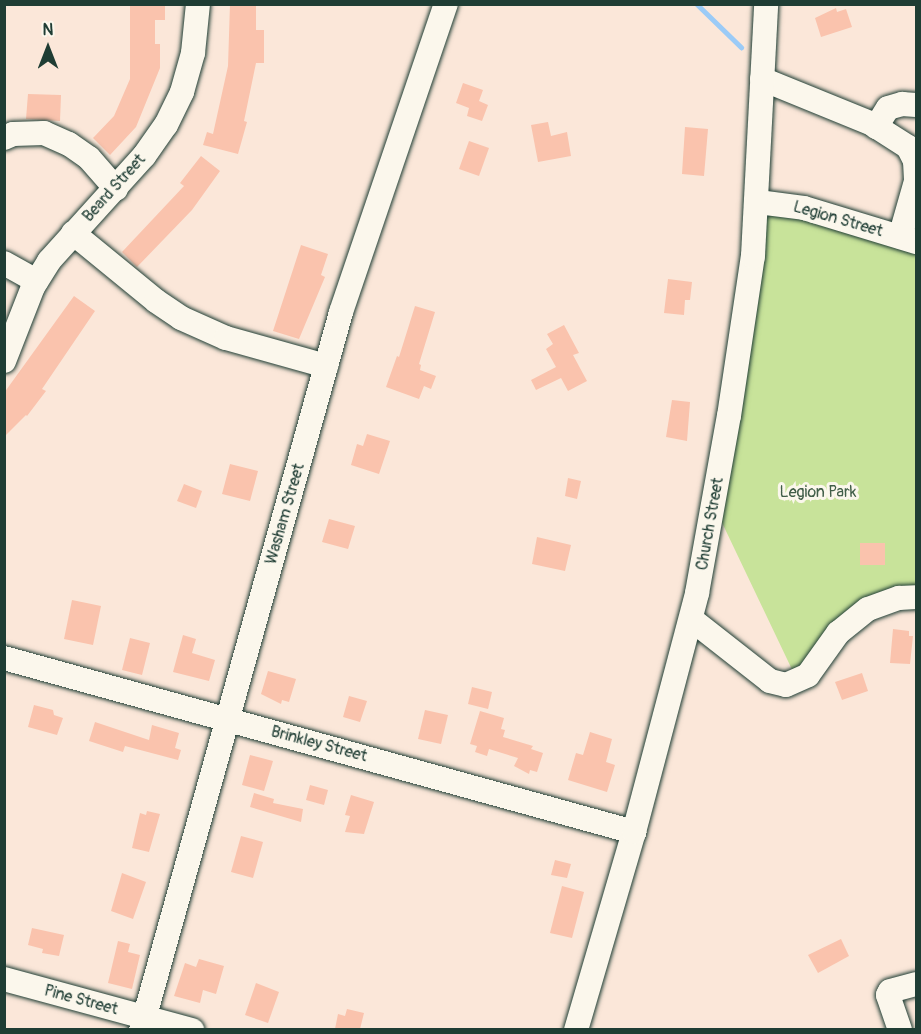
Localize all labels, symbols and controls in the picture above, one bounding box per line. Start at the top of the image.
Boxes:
north arrow [18,18,78,78]
text: N [43,20,53,40]
street label: Beard Street [79,150,149,226]
street label: Legion Street [791,197,885,241]
street label: Washam Street [261,461,309,567]
street label: Church Street [692,476,728,572]
park label: Legion Park [780,482,856,502]
street label: Brinkley Street [269,722,369,766]
street label: Pine Street [42,981,120,1019]

